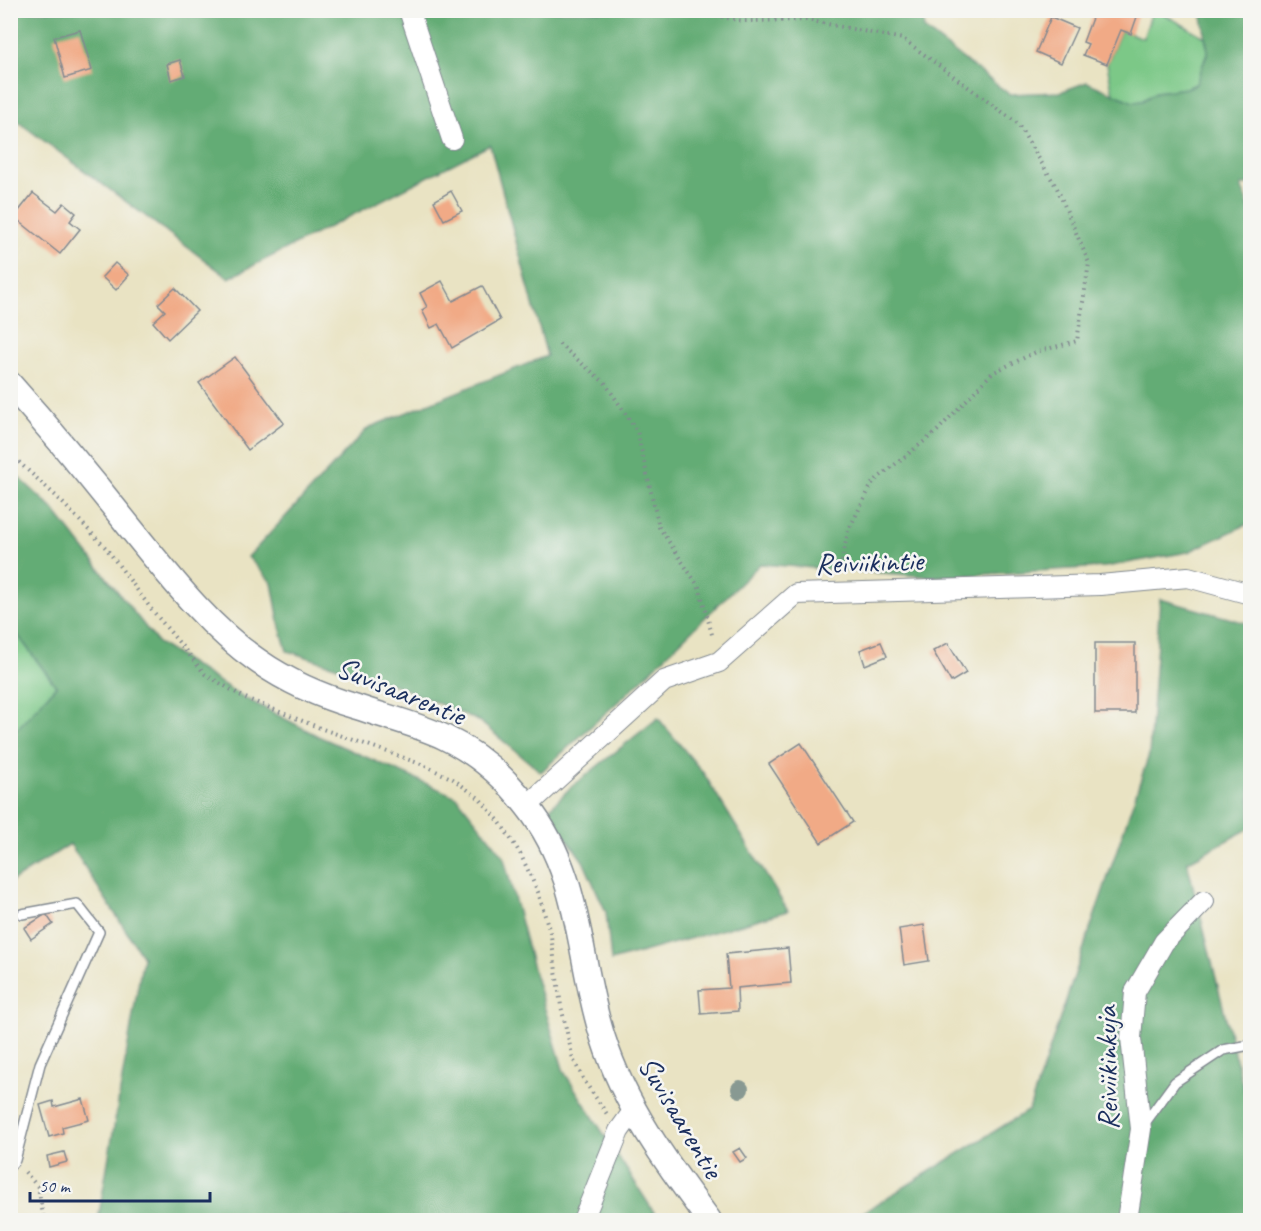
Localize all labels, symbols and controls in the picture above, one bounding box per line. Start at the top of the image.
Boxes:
street label: Reiviikintie [815,541,926,583]
street label: Suvisaarentie [331,648,473,735]
street label: Reiviikinkuja [1087,1004,1127,1130]
street label: Suvisaarentie [630,1049,733,1187]
scale bar [30,1165,210,1203]
text: 50 m [39,1175,72,1197]

